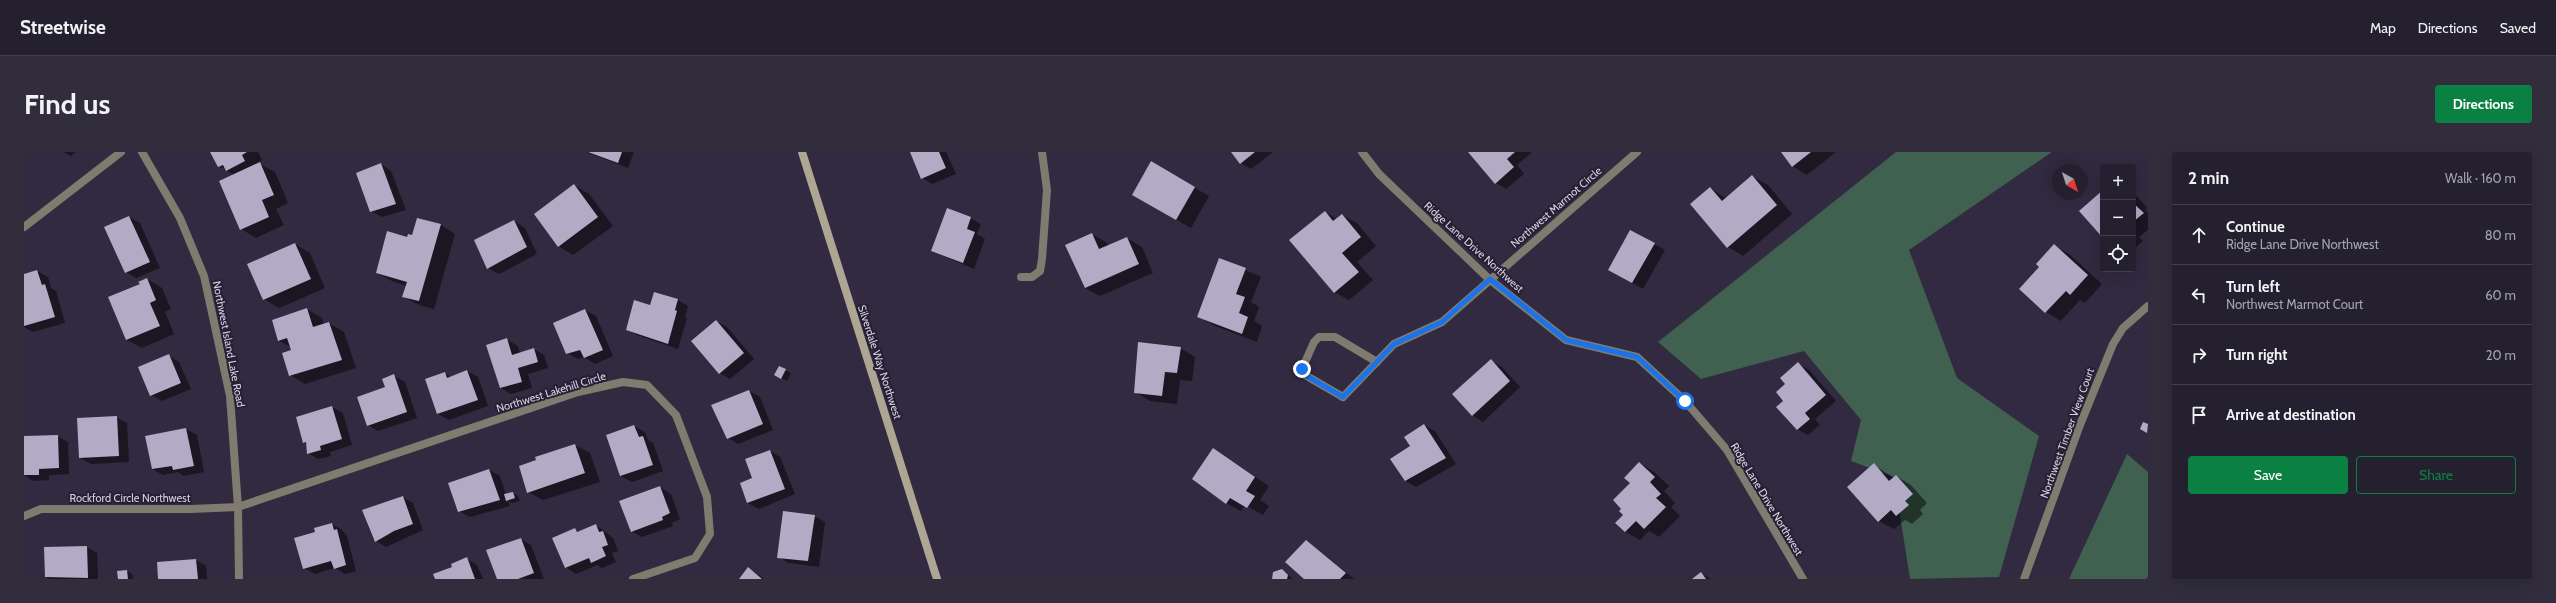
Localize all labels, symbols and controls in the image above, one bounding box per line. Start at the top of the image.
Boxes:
text: Streetwise [20,16,106,39]
text: Map [2370,19,2396,37]
text: Directions [2418,19,2478,37]
text: Saved [2500,19,2536,37]
button: Directions [2435,85,2532,123]
text: Find us [24,87,110,121]
street label: Northwest Marmot Circle [1507,163,1605,250]
north arrow [2052,164,2088,200]
map controls [2100,164,2136,272]
button: + [2100,164,2136,200]
text: 2 min [2188,168,2229,188]
text: Walk · 160 m [2445,170,2516,186]
street label: Ridge Lane Drive Northwest [1421,199,1527,296]
button: − [2100,200,2136,236]
text: Continue [2226,218,2285,236]
icon: ahead [2188,224,2210,246]
text: 80 m [2485,227,2516,243]
button: locate [2100,236,2136,272]
text: Ridge Lane Drive Northwest [2226,236,2379,252]
text: Turn left [2226,278,2280,296]
street label: Northwest Island Lake Road [210,280,248,408]
icon: left [2188,284,2210,306]
text: 60 m [2485,287,2516,303]
text: Northwest Marmot Court [2226,296,2363,312]
street label: Silverdale Way Northwest [855,303,905,421]
icon: right [2188,344,2210,366]
text: Turn right [2226,346,2287,364]
text: 20 m [2486,347,2516,363]
route end [1293,360,1311,378]
street label: Northwest Timber View Court [2037,366,2097,500]
street label: Northwest Lakehill Circle [494,369,608,415]
route start [1676,392,1694,410]
icon: arrive [2188,404,2210,426]
text: Arrive at destination [2226,406,2356,424]
street label: Ridge Lane Drive Northwest [1728,440,1806,558]
button: Save [2188,456,2348,494]
button: Share [2356,456,2516,494]
street label: Rockford Circle Northwest [70,491,191,505]

